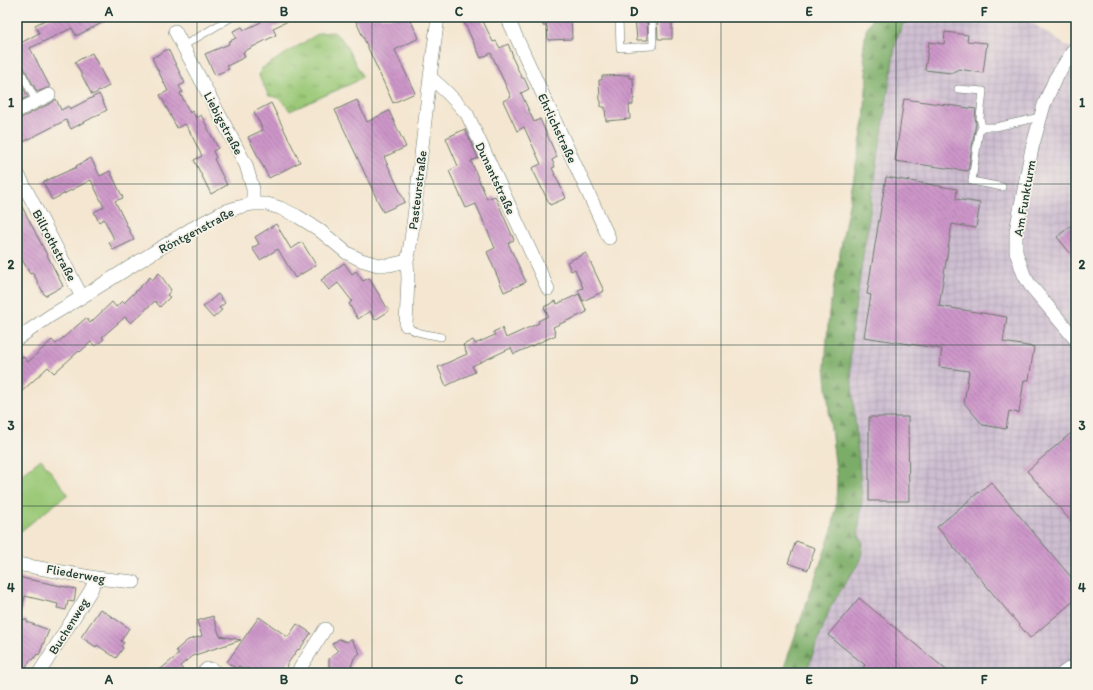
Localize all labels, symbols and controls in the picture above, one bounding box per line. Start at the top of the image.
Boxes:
text: A [104,4,114,19]
text: B [280,4,289,19]
text: C [455,4,464,19]
text: D [630,4,639,19]
text: E [805,4,813,19]
text: F [981,4,988,19]
street label: Liebigstraße [201,89,246,157]
street label: Ehrlichstraße [535,91,580,165]
text: 1 [8,95,14,110]
text: 1 [1079,95,1085,110]
street label: Dunantstraße [472,140,519,217]
street label: Pasteurstraße [405,150,430,231]
street label: Am Funkturm [1010,159,1039,238]
street label: Röntgenstraße [156,204,237,257]
street label: Billrothstraße [29,207,80,284]
text: 2 [8,257,15,272]
text: 2 [1079,257,1086,272]
text: 3 [7,418,15,433]
text: 3 [1078,418,1086,433]
street label: Fliederweg [45,561,107,586]
text: 4 [7,580,15,595]
text: 4 [1078,580,1086,595]
street label: Buchenweg [45,595,92,657]
text: A [104,672,114,687]
text: B [280,672,289,687]
text: C [455,672,464,687]
text: D [630,672,639,687]
text: E [805,672,813,687]
text: F [981,672,988,687]

